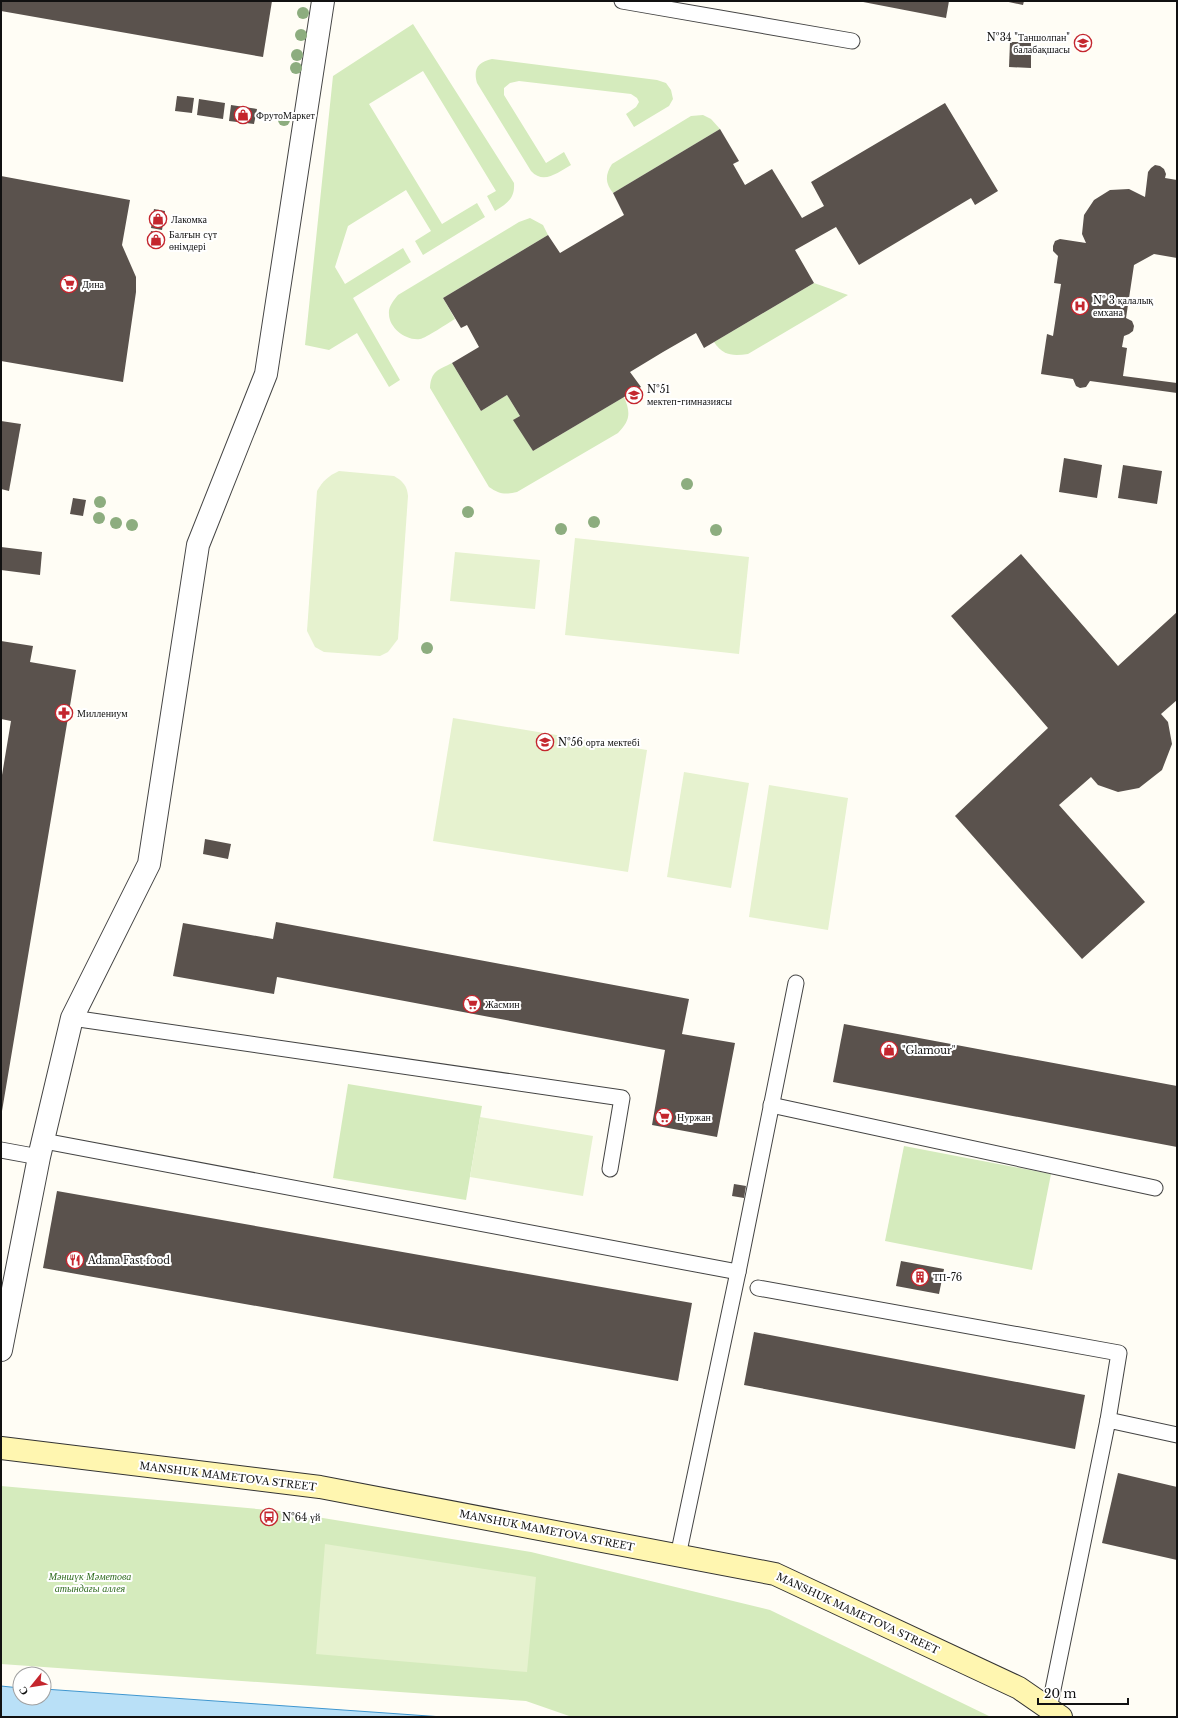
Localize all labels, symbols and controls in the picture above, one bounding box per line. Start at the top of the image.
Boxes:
place label: №34 "Таншолпан" балабақшасы [987,31,1070,56]
school or university icon: №34 "Таншолпан" балабақшасы [1073,33,1093,53]
shop icon: ФрутоМаркет [233,105,253,125]
place label: ФрутоМаркет [256,109,315,122]
shop icon: Лакомка [148,209,168,229]
place label: Лакомка [171,213,207,226]
place label: Балғын сүт өнімдері [169,228,218,253]
shop icon: Балғын сүт өнімдері [146,230,166,250]
supermarket icon: Дина [59,274,79,294]
place label: Дина [82,278,105,291]
place label: № 3 қалалық емхана [1093,294,1153,319]
hospital icon: № 3 қалалық емхана [1070,296,1090,316]
place label: №51 мектеп-гимназиясы [647,383,732,408]
school or university icon: №51 мектеп-гимназиясы [624,385,644,405]
pharmacy icon: Миллениум [54,703,74,723]
place label: Миллениум [77,707,128,720]
school or university icon: №56 орта мектебі [535,732,555,752]
place label: №56 орта мектебі [558,736,640,749]
supermarket icon: Жасмин [462,994,482,1014]
place label: Жасмин [485,998,520,1011]
shop icon: "Glamour" [879,1040,899,1060]
place label: "Glamour" [902,1044,956,1057]
supermarket icon: Нуржан [654,1107,674,1127]
place label: Нуржан [677,1111,712,1124]
restaurant icon: Adana Fast food [65,1250,85,1270]
place label: Adana Fast food [87,1254,170,1267]
building icon: ТП-76 [910,1267,930,1287]
place label: ТП-76 [933,1271,962,1284]
street label: MANSHUK MAMETOVA STREET [139,1459,317,1494]
bus stop icon: №64 үй [259,1507,279,1527]
street label: MANSHUK MAMETOVA STREET [458,1507,636,1554]
place label: №64 үй [282,1511,321,1524]
park label: Мәншүк Мәметова атындағы аллея [48,1570,131,1595]
street label: MANSHUK MAMETOVA STREET [774,1570,941,1657]
north arrow [12,1666,52,1706]
scale bar [1038,1680,1128,1706]
text: С [15,1684,31,1698]
text: 20 m [1044,1686,1076,1701]

